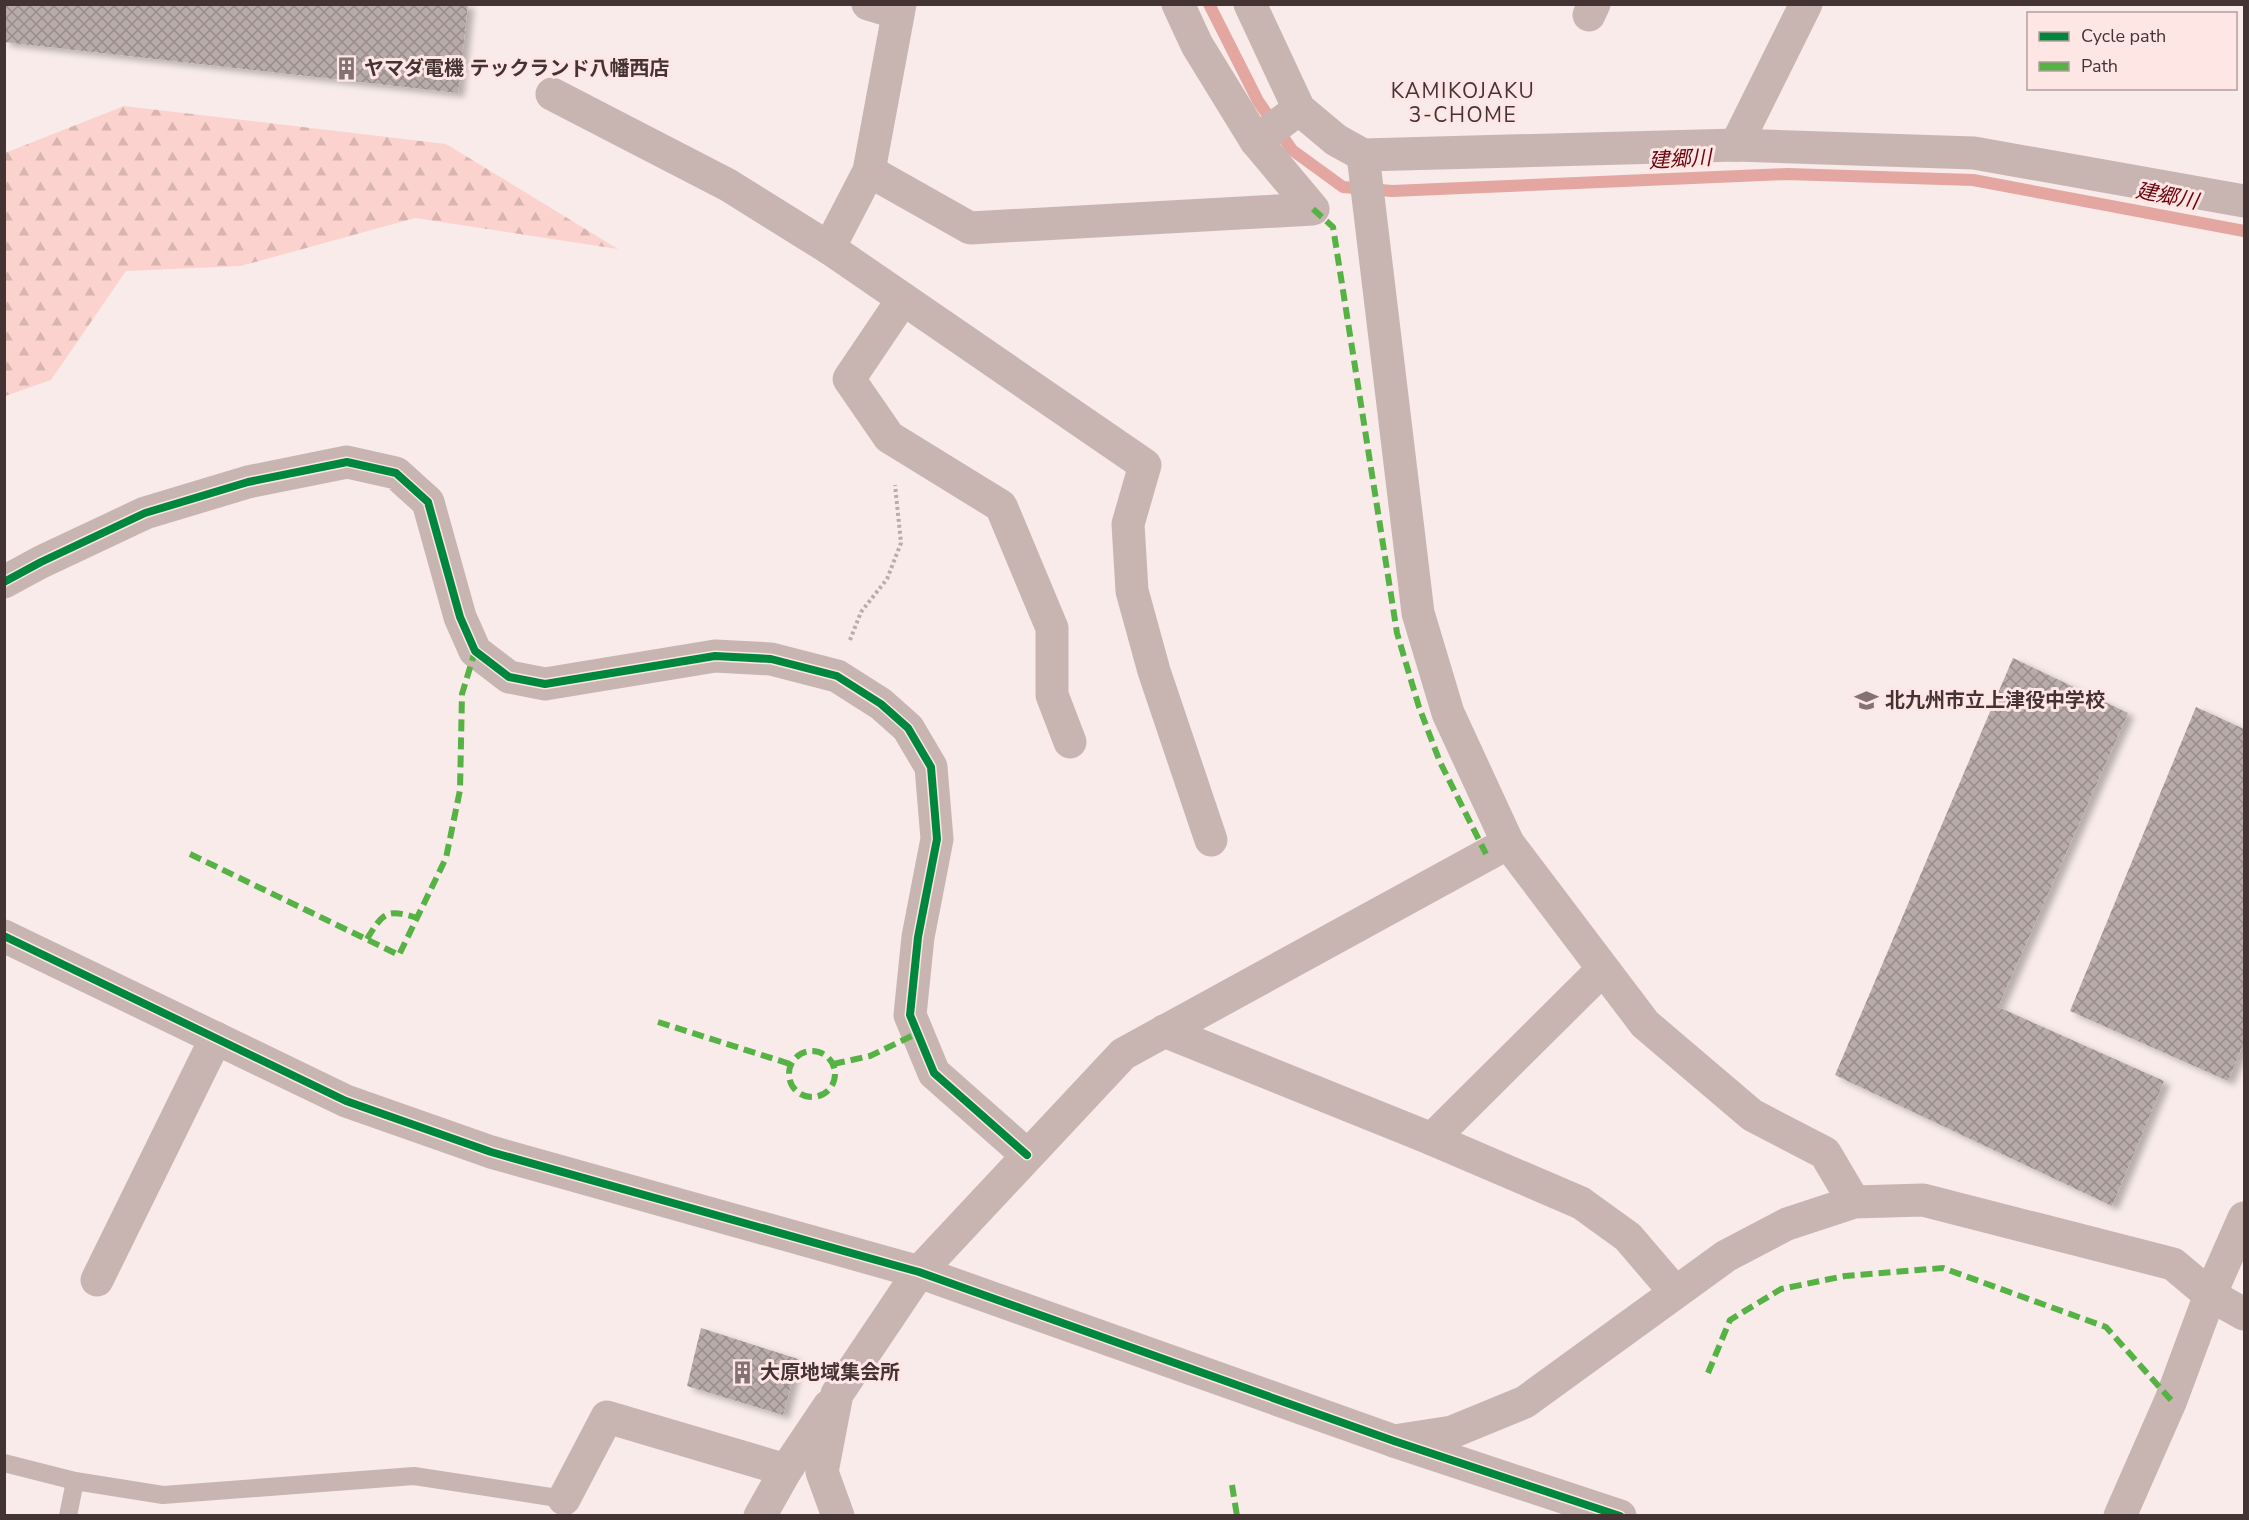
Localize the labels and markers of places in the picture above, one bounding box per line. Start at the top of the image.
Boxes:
building icon: ヤマダ電機 テックランド八幡西店 [333,55,359,81]
place label: ヤマダ電機 テックランド八幡西店 [364,55,669,82]
school or university icon: 北九州市立上津役中学校 [1854,687,1880,713]
place label: 北九州市立上津役中学校 [1885,687,2105,714]
building icon: 大原地域集会所 [729,1359,755,1385]
place label: 大原地域集会所 [760,1359,900,1386]

